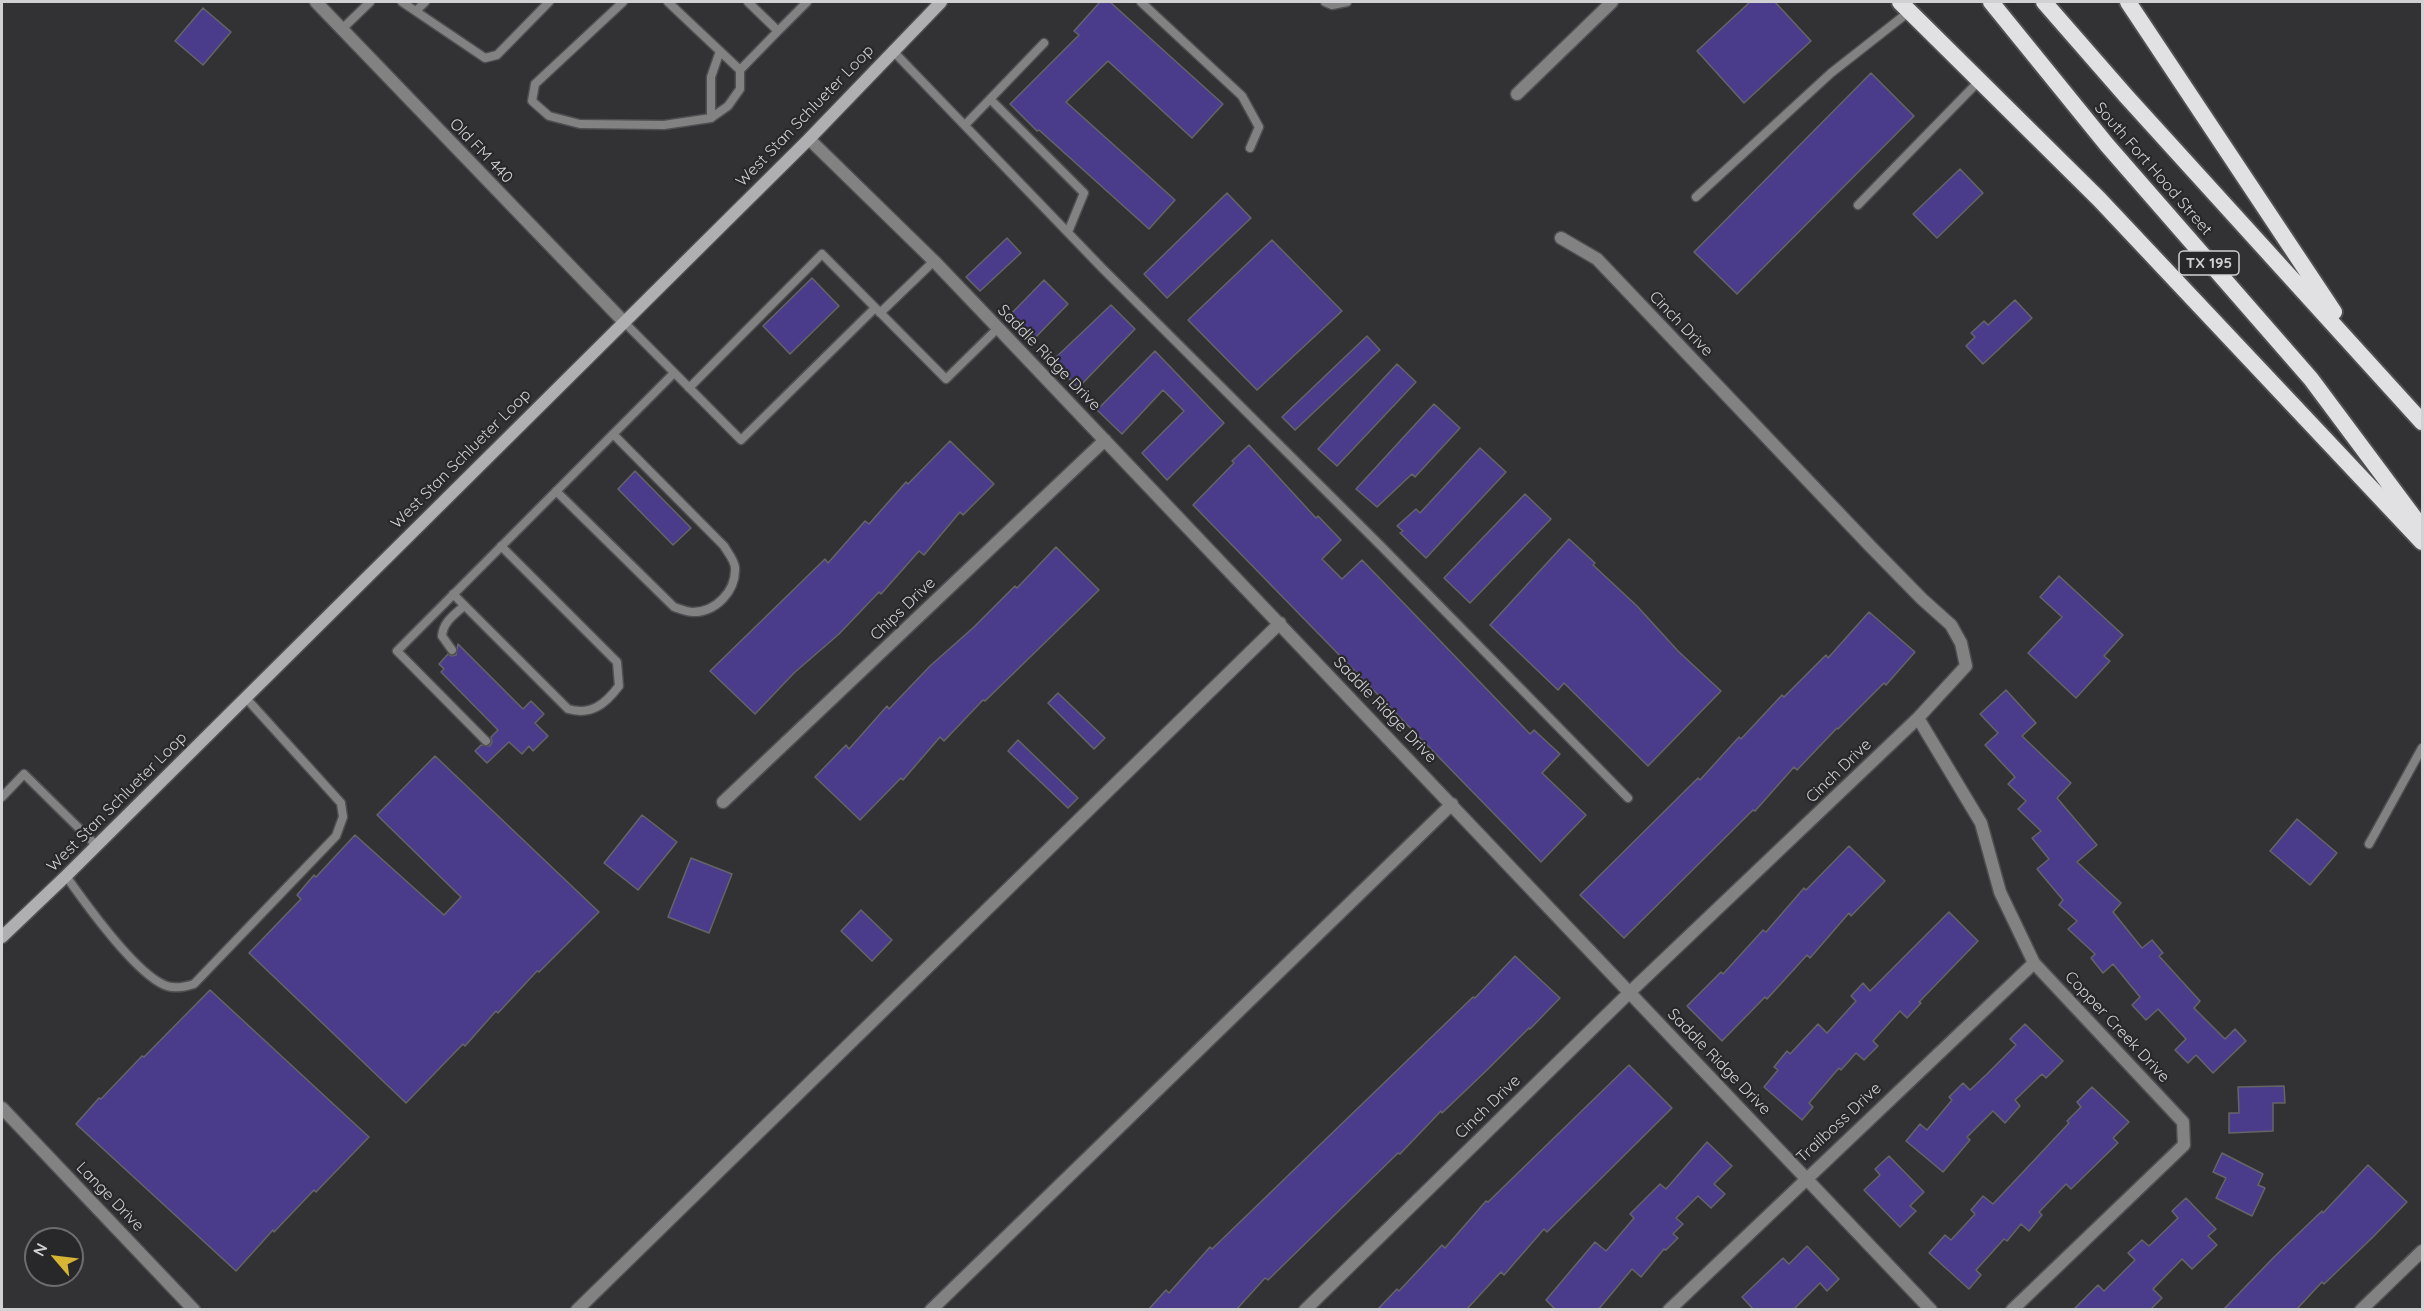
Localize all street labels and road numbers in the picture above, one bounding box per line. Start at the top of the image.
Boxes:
street label: West Stan Schlueter Loop [732,41,878,191]
street label: South Fort Hood Street [2090,99,2216,239]
street label: Old FM 440 [445,115,517,187]
road number: TX 195 [2179,251,2239,275]
street label: Cinch Drive [1645,287,1717,361]
street label: Saddle Ridge Drive [993,301,1105,415]
street label: West Stan Schlueter Loop [387,385,535,533]
street label: Chips Drive [866,573,940,645]
street label: Saddle Ridge Drive [1329,653,1441,767]
street label: West Stan Schlueter Loop [43,728,191,876]
street label: Cinch Drive [1802,735,1876,807]
street label: Copper Creek Drive [2061,967,2173,1087]
street label: Saddle Ridge Drive [1663,1005,1775,1119]
street label: Cinch Drive [1451,1071,1525,1143]
street label: Trailboss Drive [1793,1079,1885,1167]
street label: Lange Drive [72,1158,148,1236]

